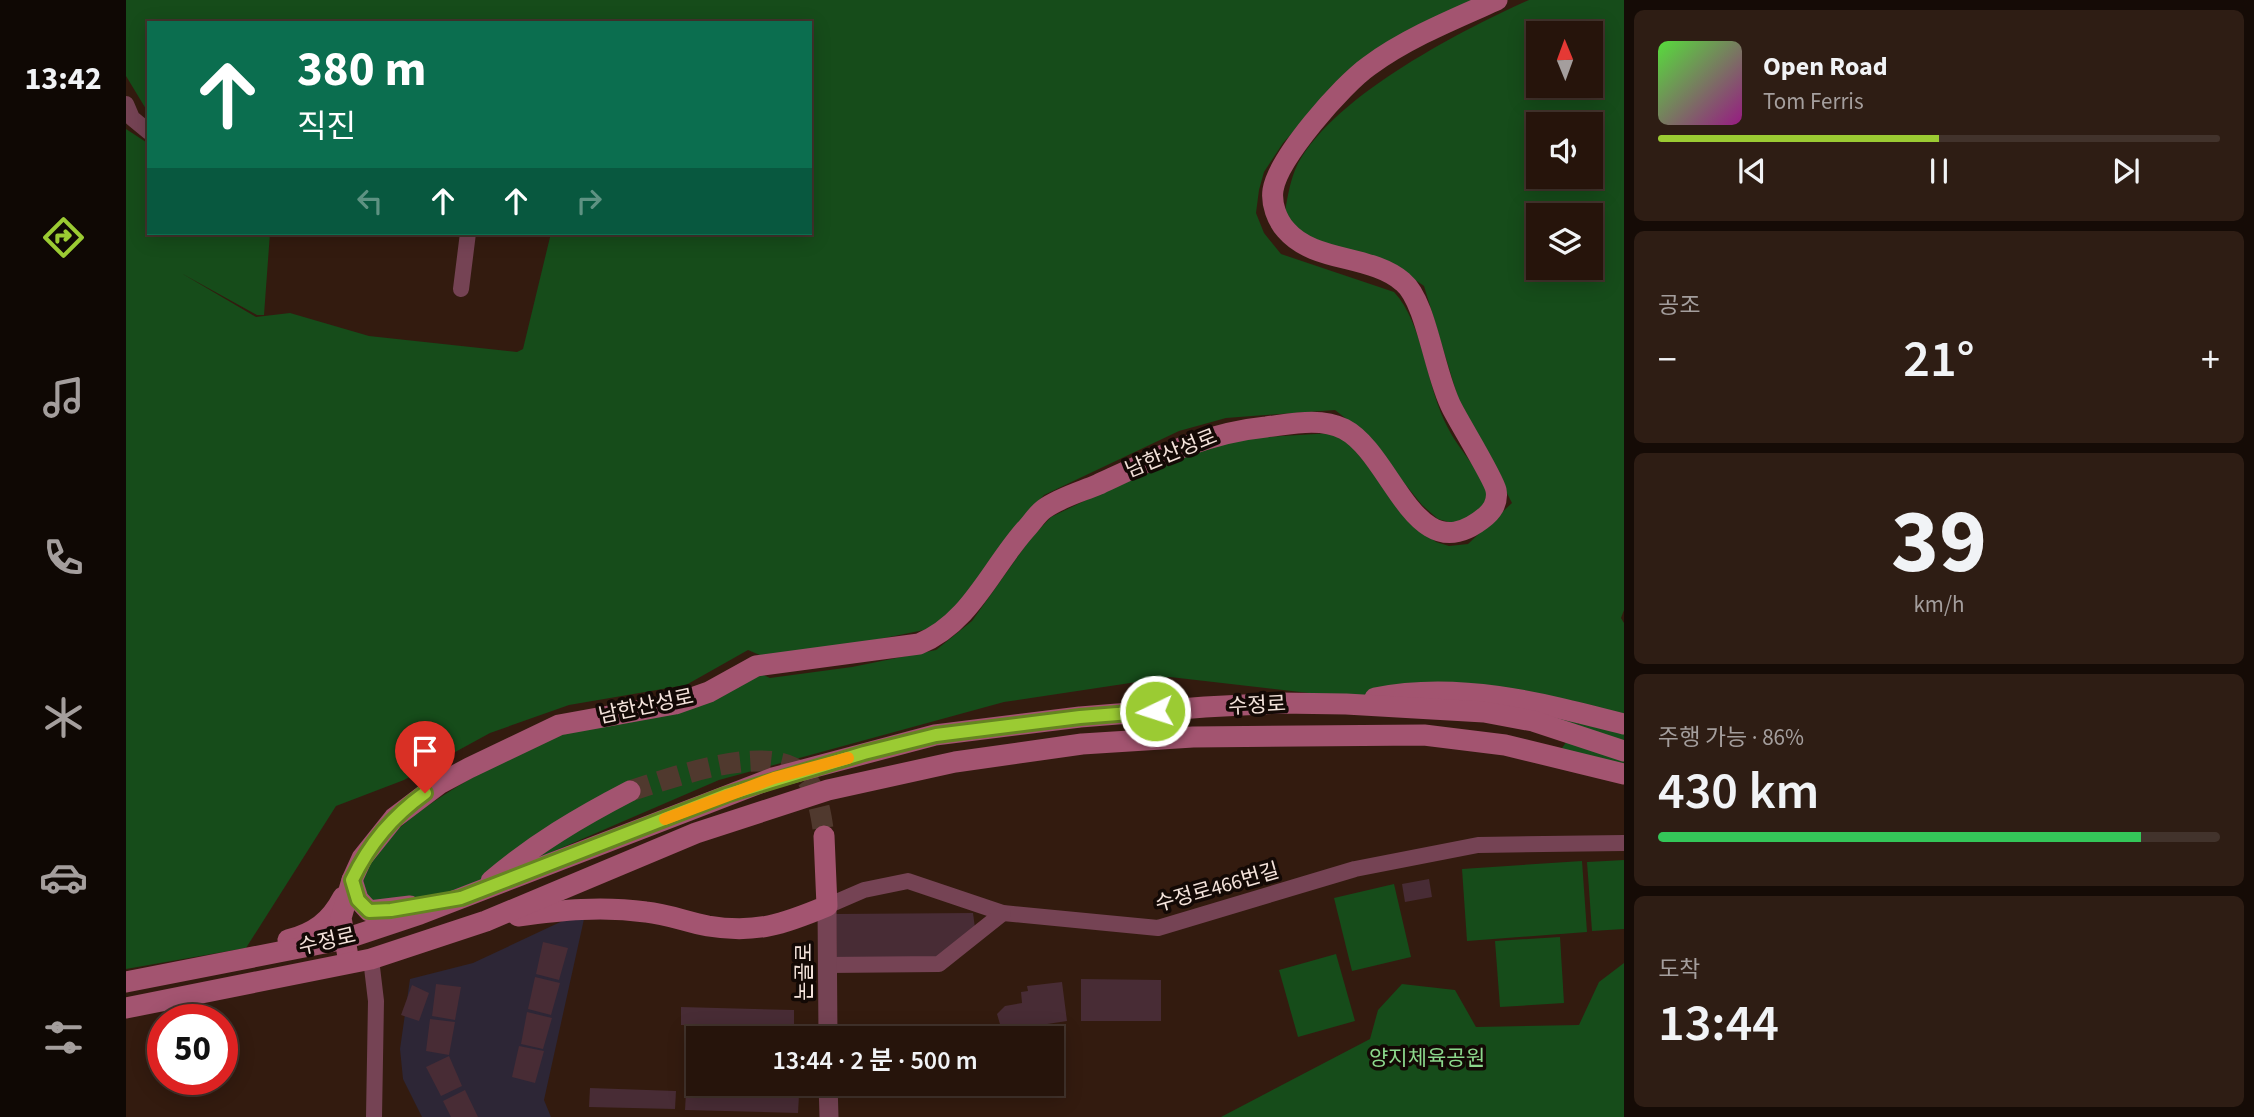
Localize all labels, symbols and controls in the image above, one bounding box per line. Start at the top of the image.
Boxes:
north arrow [1526,21,1603,98]
map controls [1526,21,1603,280]
text: 380 m [297,35,426,105]
text: Open Road [1763,48,1888,85]
icon: ahead [182,49,273,140]
text: 13:42 [24,56,102,102]
text: Tom Ferris [1763,85,1864,118]
text: 직진 [297,104,356,150]
button: sound [1526,112,1603,189]
icon: previous [1733,152,1771,190]
icon: pause [1920,152,1958,190]
icon: next [2107,152,2145,190]
icon: left [351,182,389,220]
icon: ahead [424,182,462,220]
icon: ahead [497,182,535,220]
icon: right [570,182,608,220]
button: layers [1526,203,1603,280]
icon: directions [39,213,88,262]
text: 공조 [1658,289,1700,322]
text: 21° [1903,323,1975,397]
text: − [1658,333,1677,387]
text: + [2201,333,2220,387]
icon: music [39,373,88,422]
street label: 남한산성로 [1121,421,1221,485]
text: 39 [1891,478,1987,607]
icon: phone [39,533,88,582]
text: km/h [1913,588,1965,621]
position arrow [1118,674,1192,748]
street label: 남한산성로 [596,681,696,731]
street label: 수정로 [1227,689,1287,721]
icon: climate [39,693,88,742]
pin [395,721,455,793]
text: 주행 가능 · 86% [1658,721,1804,754]
icon: arrive [406,732,444,770]
text: 430 km [1658,755,1819,829]
icon: car [39,853,88,902]
street label: 수정로466번길 [1151,855,1283,919]
street label: 수정로 [295,920,359,962]
street label: 논골로 [789,943,819,1001]
text: 도착 [1658,953,1700,986]
text: 13:44 [1658,987,1779,1061]
speed limit sign: 50 [147,1004,238,1095]
icon: filters [39,1013,88,1062]
text: 13:44 · 2 분 · 500 m [772,1042,978,1079]
park label: 양지체육공원 [1369,1043,1485,1073]

